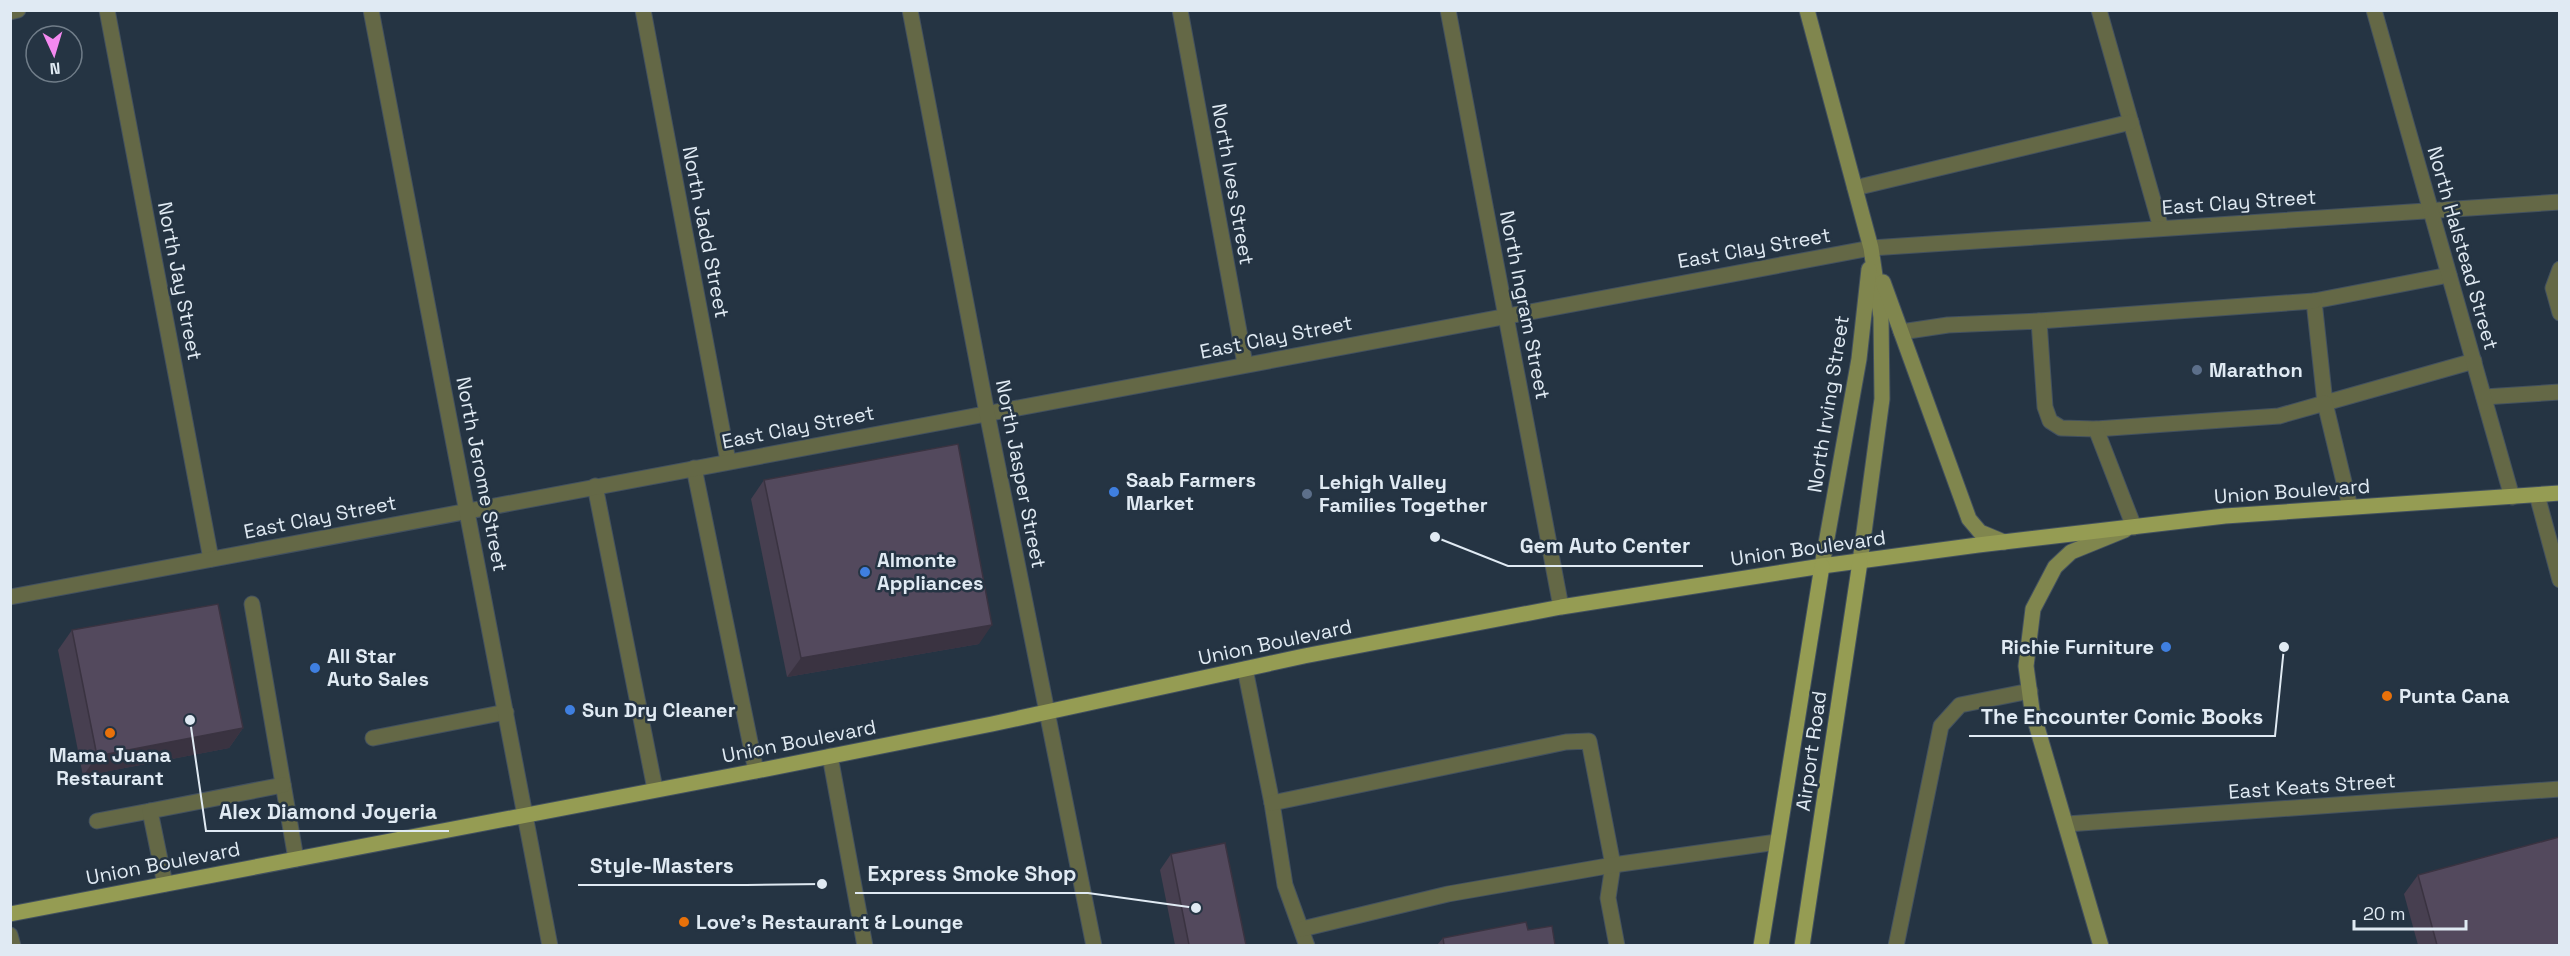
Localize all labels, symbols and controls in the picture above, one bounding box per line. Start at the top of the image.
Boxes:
north arrow [24,24,84,84]
text: N [49,58,61,79]
street label: North Ives Street [1206,101,1260,267]
street label: North Halstead Street [2421,143,2505,353]
street label: North Jadd Street [677,144,735,320]
street label: East Clay Street [2161,184,2317,220]
street label: North Jay Street [152,200,208,362]
street label: North Ingram Street [1494,208,1556,402]
street label: East Clay Street [1676,222,1832,274]
street label: East Clay Street [1198,309,1354,365]
street label: North Irving Street [1801,313,1855,495]
place label: Marathon [2209,357,2303,383]
marker: Marathon [2190,363,2204,377]
street label: North Jerome Street [450,374,514,574]
street label: North Jasper Street [990,377,1052,571]
street label: East Clay Street [720,399,876,455]
place label: Saab Farmers Market [1126,467,1256,516]
place label: Lehigh Valley Families Together [1319,469,1488,518]
street label: Union Boulevard [2213,473,2371,509]
marker: Saab Farmers Market [1107,485,1121,499]
marker: Lehigh Valley Families Together [1300,487,1314,501]
street label: East Clay Street [242,489,398,545]
street label: Union Boulevard [1729,524,1887,572]
callout: Gem Auto Center [1508,527,1703,566]
text: Gem Auto Center [1520,532,1690,559]
place label: Almonte Appliances [877,547,983,596]
marker: Almonte Appliances [858,565,872,579]
street label: Union Boulevard [1196,613,1354,671]
place label: Richie Furniture [2001,634,2154,660]
marker: Richie Furniture [2159,640,2173,654]
place label: All Star Auto Sales [327,643,429,692]
marker: All Star Auto Sales [308,661,322,675]
place label: Punta Cana [2399,683,2510,709]
street label: Airport Road [1790,689,1832,813]
marker: Punta Cana [2380,689,2394,703]
place label: Sun Dry Cleaner [582,697,736,723]
callout: The Encounter Comic Books [1969,697,2275,736]
marker: Sun Dry Cleaner [563,703,577,717]
text: The Encounter Comic Books [1981,703,2263,730]
street label: Union Boulevard [720,713,878,769]
marker: Mama Juana Restaurant [103,726,117,740]
place label: Mama Juana Restaurant [49,742,172,791]
street label: East Keats Street [2227,767,2397,805]
callout: Alex Diamond Joyeria [206,792,449,831]
text: Alex Diamond Joyeria [219,798,437,825]
street label: Union Boulevard [84,835,242,891]
callout: Style-Masters [578,846,746,885]
text: Style-Masters [590,852,734,879]
callout: Express Smoke Shop [855,854,1088,893]
text: Express Smoke Shop [868,860,1076,887]
scale bar [2354,893,2466,931]
text: 20 m [2363,902,2406,925]
place label: Love’s Restaurant & Lounge [696,909,963,935]
marker: Love’s Restaurant & Lounge [677,915,691,929]

